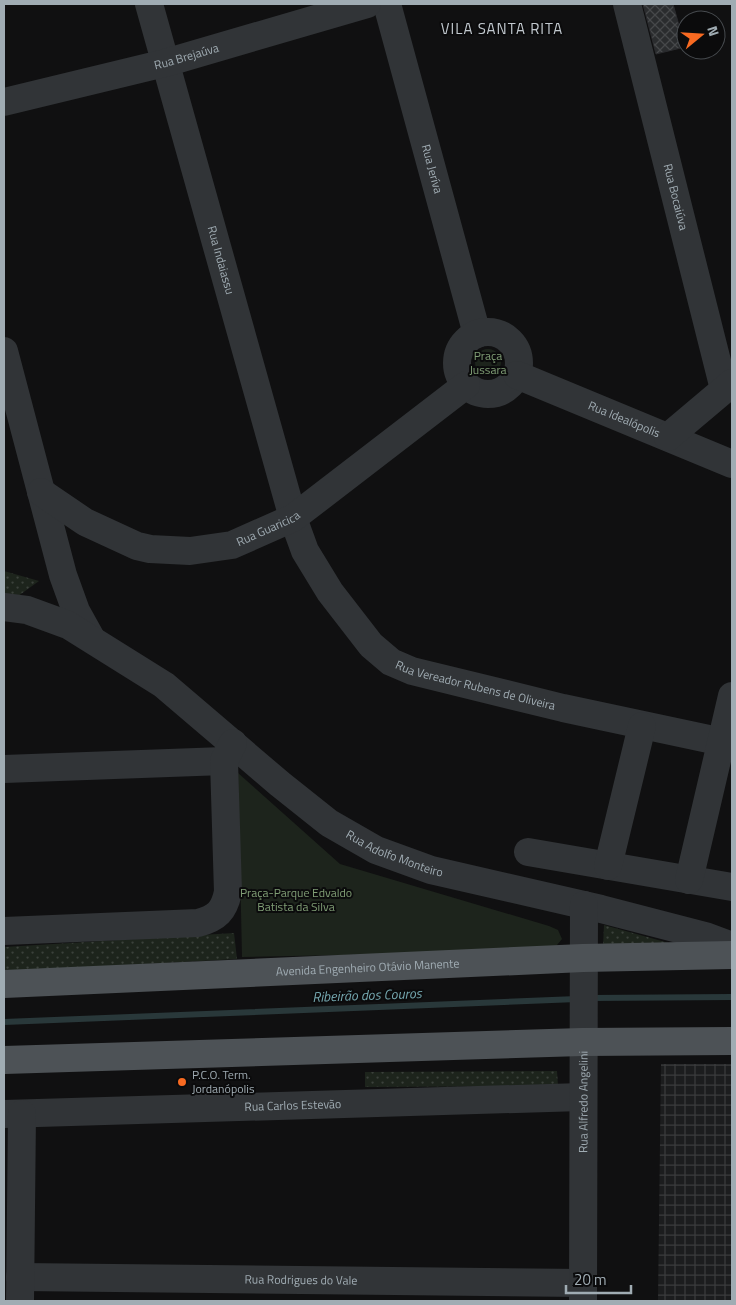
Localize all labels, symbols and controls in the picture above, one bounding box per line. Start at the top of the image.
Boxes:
north arrow [676,10,726,60]
district label: VILA SANTA RITA [441,17,563,40]
text: N [702,23,725,39]
street label: Rua Brejaúva [152,38,221,74]
street label: Rua Jeríva [417,142,448,196]
street label: Rua Bocaiúva [659,162,694,232]
street label: Rua Indaiassu [203,224,240,296]
park label: Praça Jussara [469,346,507,379]
street label: Rua Idealópolis [585,395,664,442]
street label: Rua Guaricica [233,506,304,551]
street label: Rua Vereador Rubens de Oliveira [393,655,557,715]
street label: Rua Adolfo Monteiro [343,825,445,881]
park label: Praça-Parque Edvaldo Batista da Silva [240,883,352,916]
street label: Avenida Engenheiro Otávio Manente [275,954,460,981]
water label: Ribeirão dos Couros [312,982,423,1007]
street label: Rua Alfredo Angelini [573,1051,593,1153]
place label: P.C.O. Term. Jordanópolis [192,1065,255,1098]
marker: P.C.O. Term. Jordanópolis [176,1076,188,1088]
street label: Rua Carlos Estevão [244,1094,342,1116]
scale bar [566,1262,631,1294]
text: 20 m [574,1268,607,1291]
street label: Rua Rodrigues do Vale [244,1269,358,1290]

